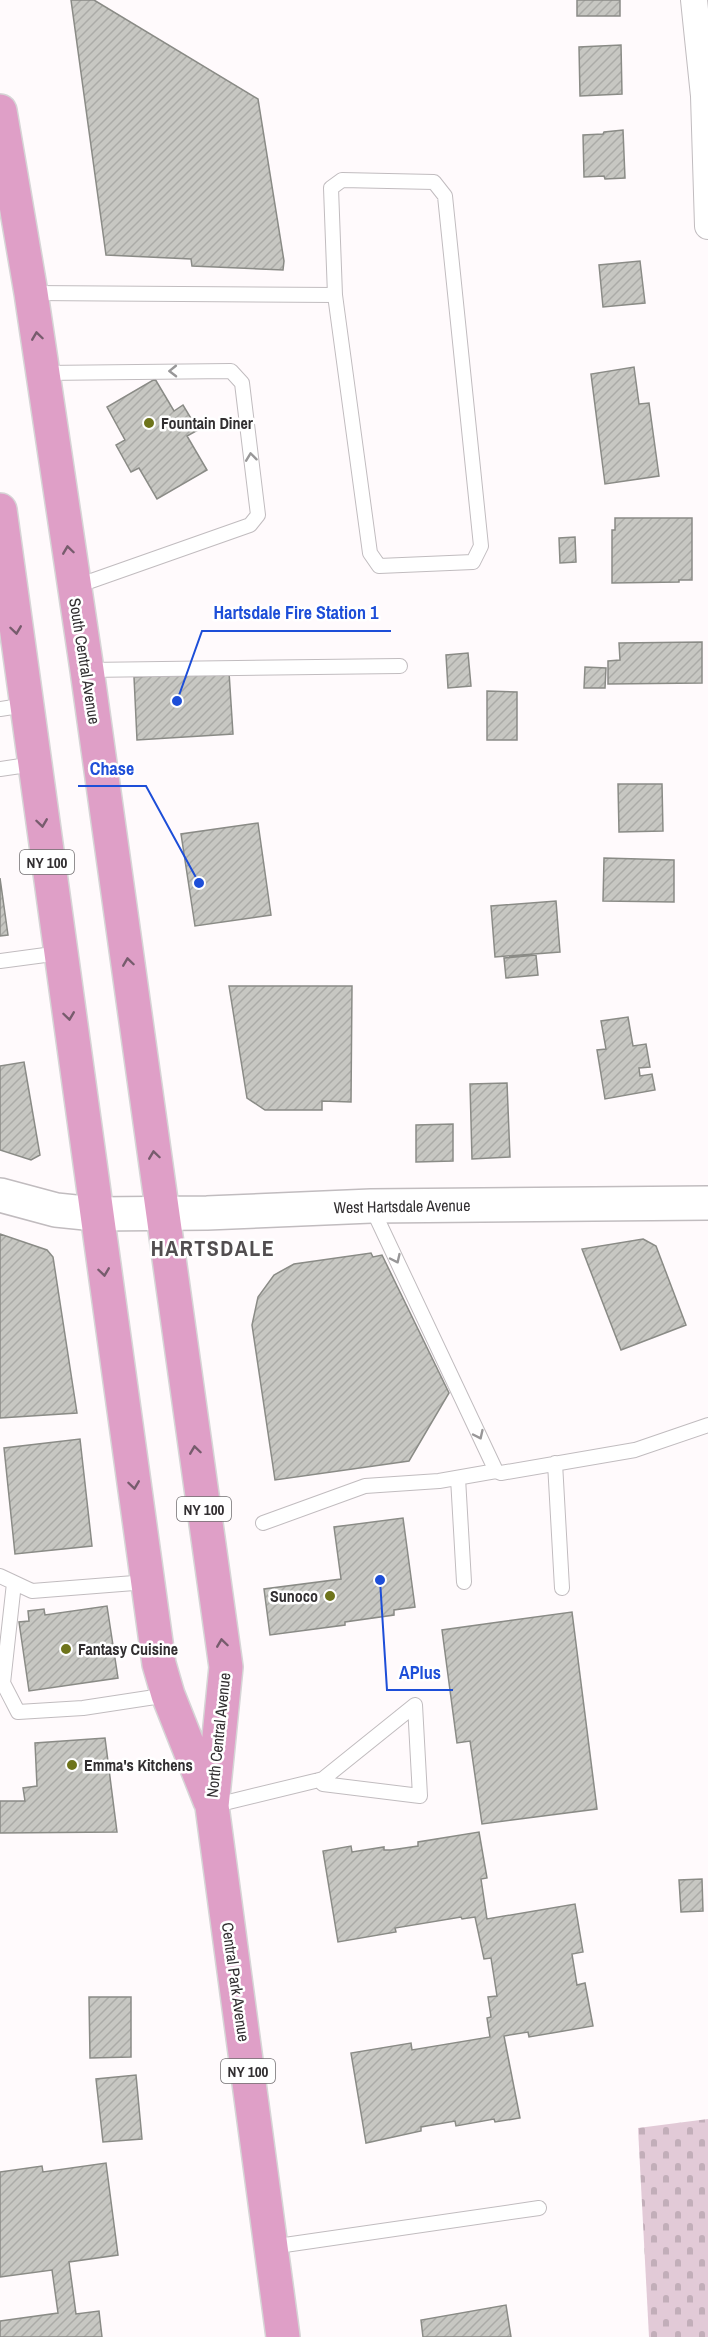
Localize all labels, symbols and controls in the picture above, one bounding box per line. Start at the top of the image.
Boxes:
one-way arrow [32,331,44,341]
one-way arrow [168,365,177,378]
place label: Fountain Diner [161,412,254,434]
marker: Fountain Diner [142,416,156,430]
one-way arrow [245,453,258,462]
one-way arrow [63,545,75,554]
callout: Hartsdale Fire Station 1 [202,595,391,631]
street label: South Central Avenue [64,596,106,726]
text: Hartsdale Fire Station 1 [214,600,379,625]
one-way arrow [10,625,22,635]
callout: Chase [78,750,146,786]
text: Chase [90,756,134,781]
one-way arrow [36,819,48,828]
road number: NY 100 [20,850,74,874]
one-way arrow [122,958,134,967]
one-way arrow [62,1012,74,1021]
one-way arrow [149,1151,161,1160]
street label: West Hartsdale Avenue [333,1194,471,1218]
district label: HARTSDALE [151,1233,275,1263]
one-way arrow [388,1252,400,1263]
one-way arrow [97,1267,109,1276]
one-way arrow [471,1429,483,1440]
one-way arrow [190,1446,202,1455]
one-way arrow [127,1481,139,1490]
road number: NY 100 [177,1497,231,1521]
place label: Sunoco [270,1585,318,1607]
marker: Sunoco [323,1589,337,1603]
place label: Fantasy Cuisine [78,1638,178,1660]
one-way arrow [217,1639,229,1648]
marker: Fantasy Cuisine [59,1642,73,1656]
callout: APlus [387,1654,453,1690]
text: APlus [399,1660,441,1685]
street label: North Central Avenue [201,1672,235,1798]
place label: Emma's Kitchens [84,1754,193,1776]
marker: Emma's Kitchens [65,1758,79,1772]
street label: Central Park Avenue [217,1921,255,2043]
road number: NY 100 [221,2059,275,2083]

